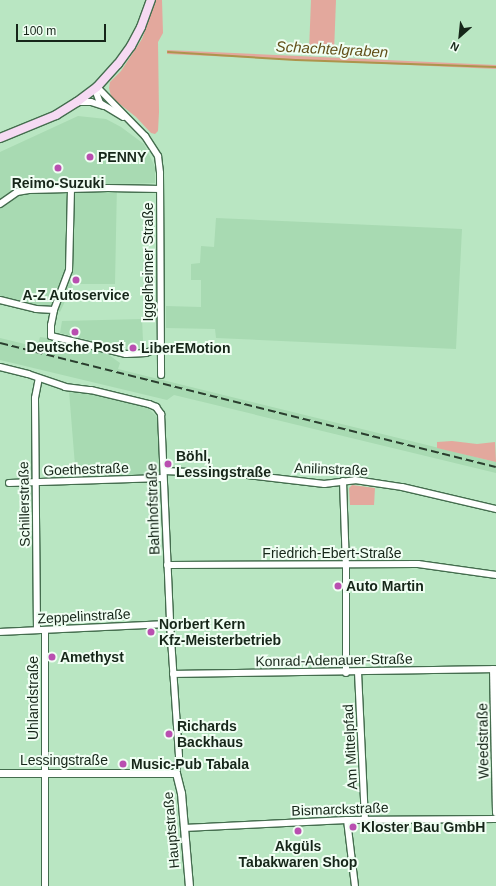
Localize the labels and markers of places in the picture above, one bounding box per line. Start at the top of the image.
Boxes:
place label: PENNY [98,149,146,165]
marker: PENNY [85,152,95,162]
marker: Reimo-Suzuki [53,163,63,173]
place label: Reimo-Suzuki [12,175,104,191]
marker: A-Z Autoservice [71,275,81,285]
place label: A-Z Autoservice [22,287,130,303]
marker: Deutsche Post [70,327,80,337]
place label: Deutsche Post [26,339,124,355]
place label: LiberEMotion [141,340,230,356]
marker: LiberEMotion [128,343,138,353]
place label: Böhl, Lessingstraße [176,448,271,480]
marker: Böhl, Lessingstraße [163,459,173,469]
place label: Auto Martin [346,578,424,594]
marker: Auto Martin [333,581,343,591]
place label: Norbert Kern Kfz-Meisterbetrieb [159,616,281,648]
marker: Norbert Kern Kfz-Meisterbetrieb [146,627,156,637]
place label: Amethyst [60,649,124,665]
marker: Amethyst [47,652,57,662]
place label: Richards Backhaus [177,718,243,750]
marker: Richards Backhaus [164,729,174,739]
place label: Music-Pub Tabala [131,756,249,772]
marker: Music-Pub Tabala [118,759,128,769]
place label: Kloster Bau GmbH [361,819,485,835]
marker: Kloster Bau GmbH [348,822,358,832]
marker: Akgüls Tabakwaren Shop [293,826,303,836]
place label: Akgüls Tabakwaren Shop [239,838,357,870]

